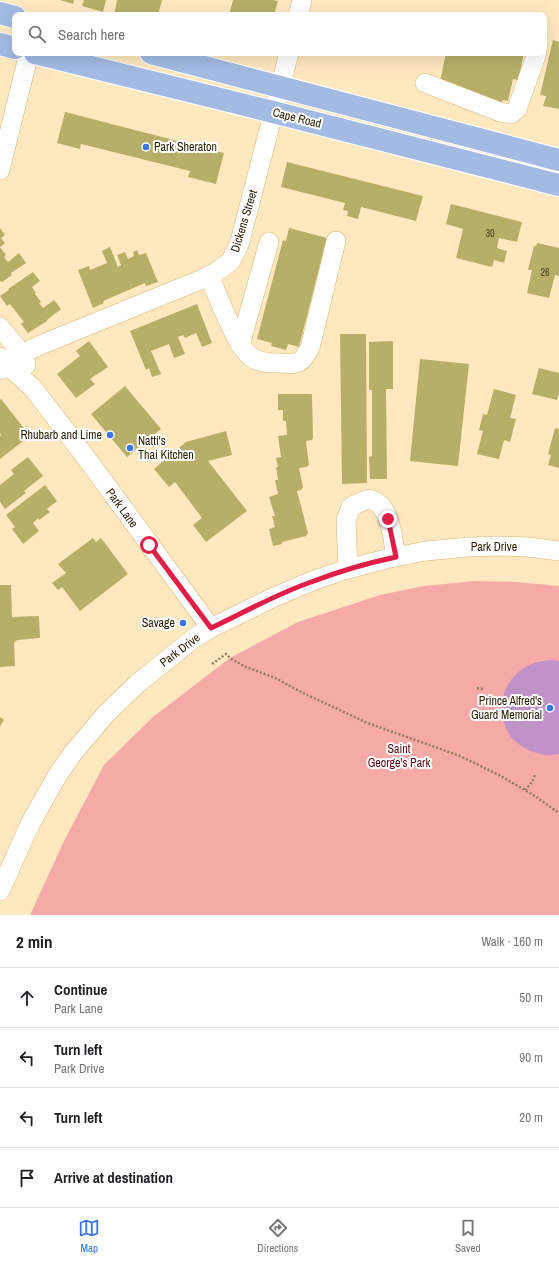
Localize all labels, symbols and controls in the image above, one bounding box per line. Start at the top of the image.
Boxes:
search box [12,12,547,56]
icon: search [26,23,48,45]
text: Search here [58,24,125,45]
street label: Cape Road [271,104,323,132]
place label: Park Sheraton [154,139,217,155]
marker: Park Sheraton [141,142,151,152]
street label: Dickens Street [227,188,261,254]
house number: 30 [485,227,495,240]
house number: 26 [540,266,550,279]
place label: Rhubarb and Lime [20,427,102,443]
marker: Rhubarb and Lime [105,430,115,440]
place label: Natti's Thai Kitchen [138,433,194,463]
marker: Natti's Thai Kitchen [125,443,135,453]
street label: Park Lane [102,485,142,531]
route end [379,510,397,528]
route start [140,536,158,554]
street label: Park Drive [471,539,517,555]
place label: Savage [142,615,175,631]
marker: Savage [178,618,188,628]
street label: Park Drive [157,630,203,670]
place label: Prince Alfred's Guard Memorial [471,693,542,723]
marker: Prince Alfred's Guard Memorial [545,703,555,713]
park label: Saint George's Park [368,741,430,771]
text: 2 min [16,930,52,953]
text: Walk · 160 m [481,933,543,950]
text: Continue [54,979,107,1000]
icon: ahead [16,987,38,1009]
text: 50 m [519,989,543,1006]
text: Park Lane [54,1000,103,1017]
text: Turn left [54,1039,102,1060]
icon: left [16,1047,38,1069]
text: 90 m [519,1049,543,1066]
text: Park Drive [54,1060,104,1077]
icon: left [16,1107,38,1129]
text: Turn left [54,1107,102,1128]
text: 20 m [519,1109,543,1126]
icon: arrive [16,1167,38,1189]
text: Arrive at destination [54,1167,173,1188]
tab: Map [78,1217,100,1255]
tab: Directions [257,1217,298,1255]
tab: Saved [455,1217,481,1255]

